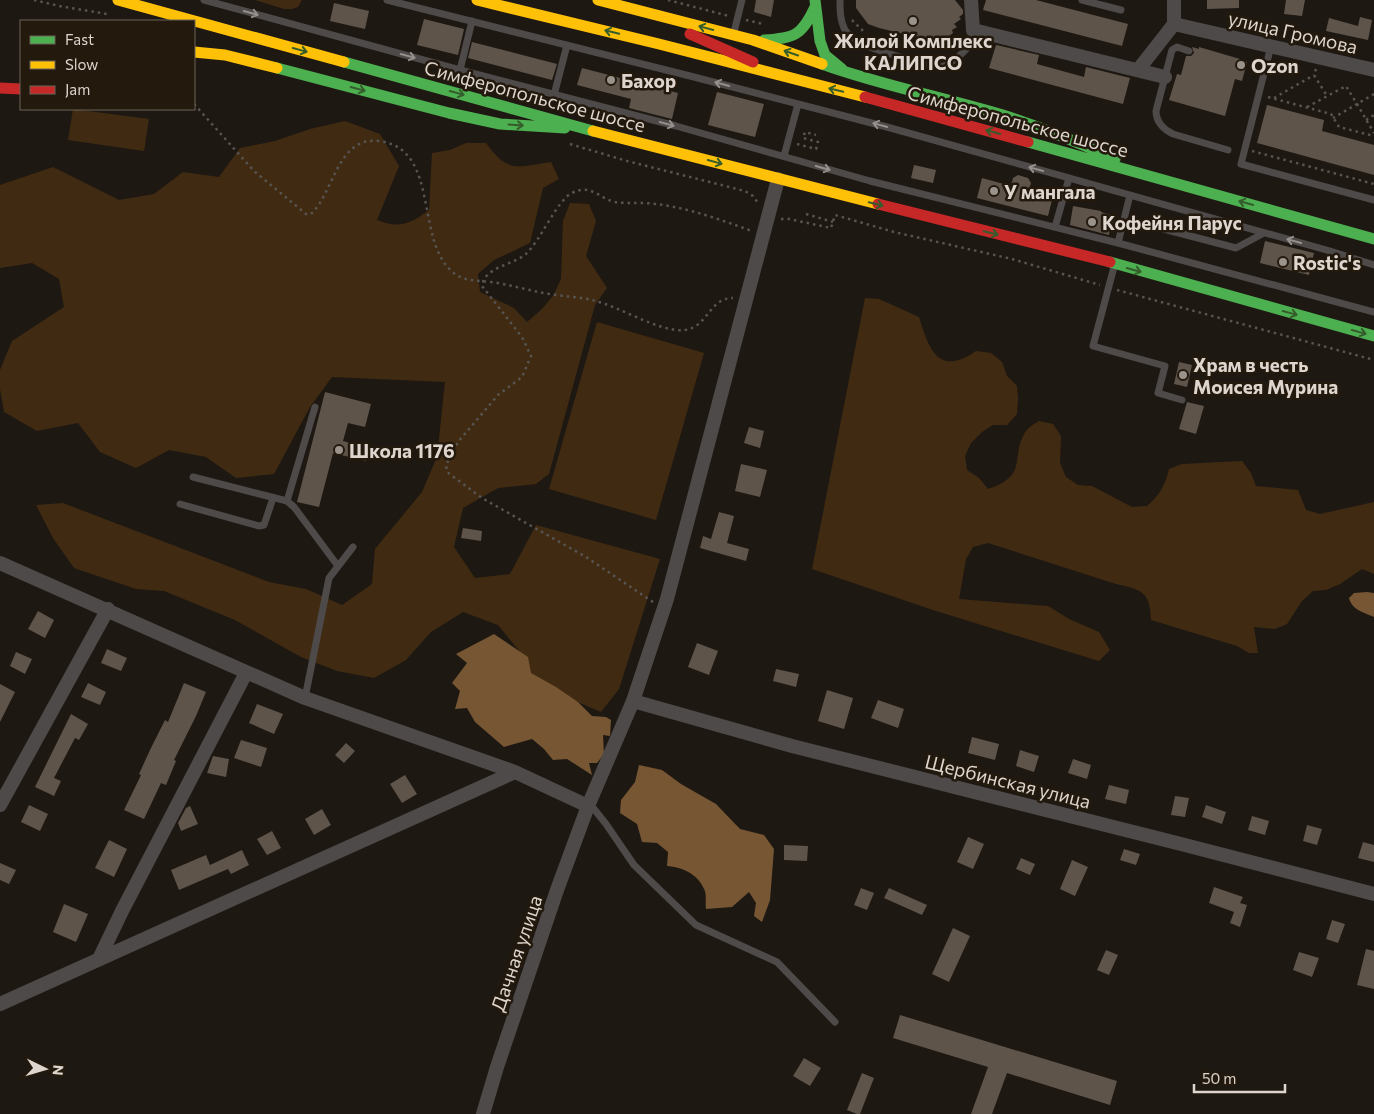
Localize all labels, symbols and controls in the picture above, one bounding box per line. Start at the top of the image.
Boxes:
street label: улица Громова [1226,6,1360,58]
one-way arrow [243,9,259,18]
marker: Жилой Комплекс КАЛИПСО [907,15,919,27]
legend [20,20,195,110]
one-way arrow [698,23,714,32]
one-way arrow [604,27,620,36]
place label: Жилой Комплекс КАЛИПСО [834,29,992,74]
text: Fast [65,30,94,48]
one-way arrow [292,46,308,55]
one-way arrow [783,48,799,57]
one-way arrow [400,52,416,61]
place label: Ozon [1251,54,1299,77]
text: Slow [65,55,98,73]
street label: Симферопольское шоссе [422,55,648,137]
marker: Ozon [1235,59,1247,71]
place label: Бахор [621,69,676,92]
marker: Бахор [605,74,617,86]
one-way arrow [715,79,731,89]
text: Jam [65,80,90,98]
street label: Симферопольское шоссе [905,80,1131,162]
one-way arrow [349,84,365,94]
one-way arrow [828,85,844,94]
one-way arrow [449,89,465,98]
one-way arrow [508,120,524,130]
one-way arrow [658,120,674,129]
one-way arrow [872,120,888,130]
one-way arrow [985,126,1001,136]
one-way arrow [706,158,722,167]
one-way arrow [815,163,831,173]
one-way arrow [1029,163,1045,173]
place label: У мангала [1004,180,1095,203]
marker: У мангала [988,185,1000,197]
one-way arrow [1239,197,1255,207]
one-way arrow [868,200,884,209]
place label: Кофейня Парус [1102,211,1242,234]
marker: Кофейня Парус [1086,216,1098,228]
one-way arrow [983,229,999,238]
one-way arrow [1286,236,1302,245]
place label: Rostic's [1293,251,1361,274]
marker: Rostic's [1277,256,1289,268]
one-way arrow [1125,265,1141,275]
one-way arrow [1282,308,1298,318]
one-way arrow [1351,327,1367,337]
place label: Храм в честь Моисея Мурина [1193,353,1338,398]
marker: Храм в честь Моисея Мурина [1177,369,1189,381]
place label: Школа 1176 [349,439,455,462]
marker: Школа 1176 [333,444,345,456]
street label: Щербинская улица [923,749,1093,813]
street label: Дачная улица [485,892,547,1014]
north arrow [20,1044,70,1094]
scale bar [1194,1062,1285,1094]
text: N [50,1064,67,1076]
text: 50 m [1202,1069,1236,1087]

